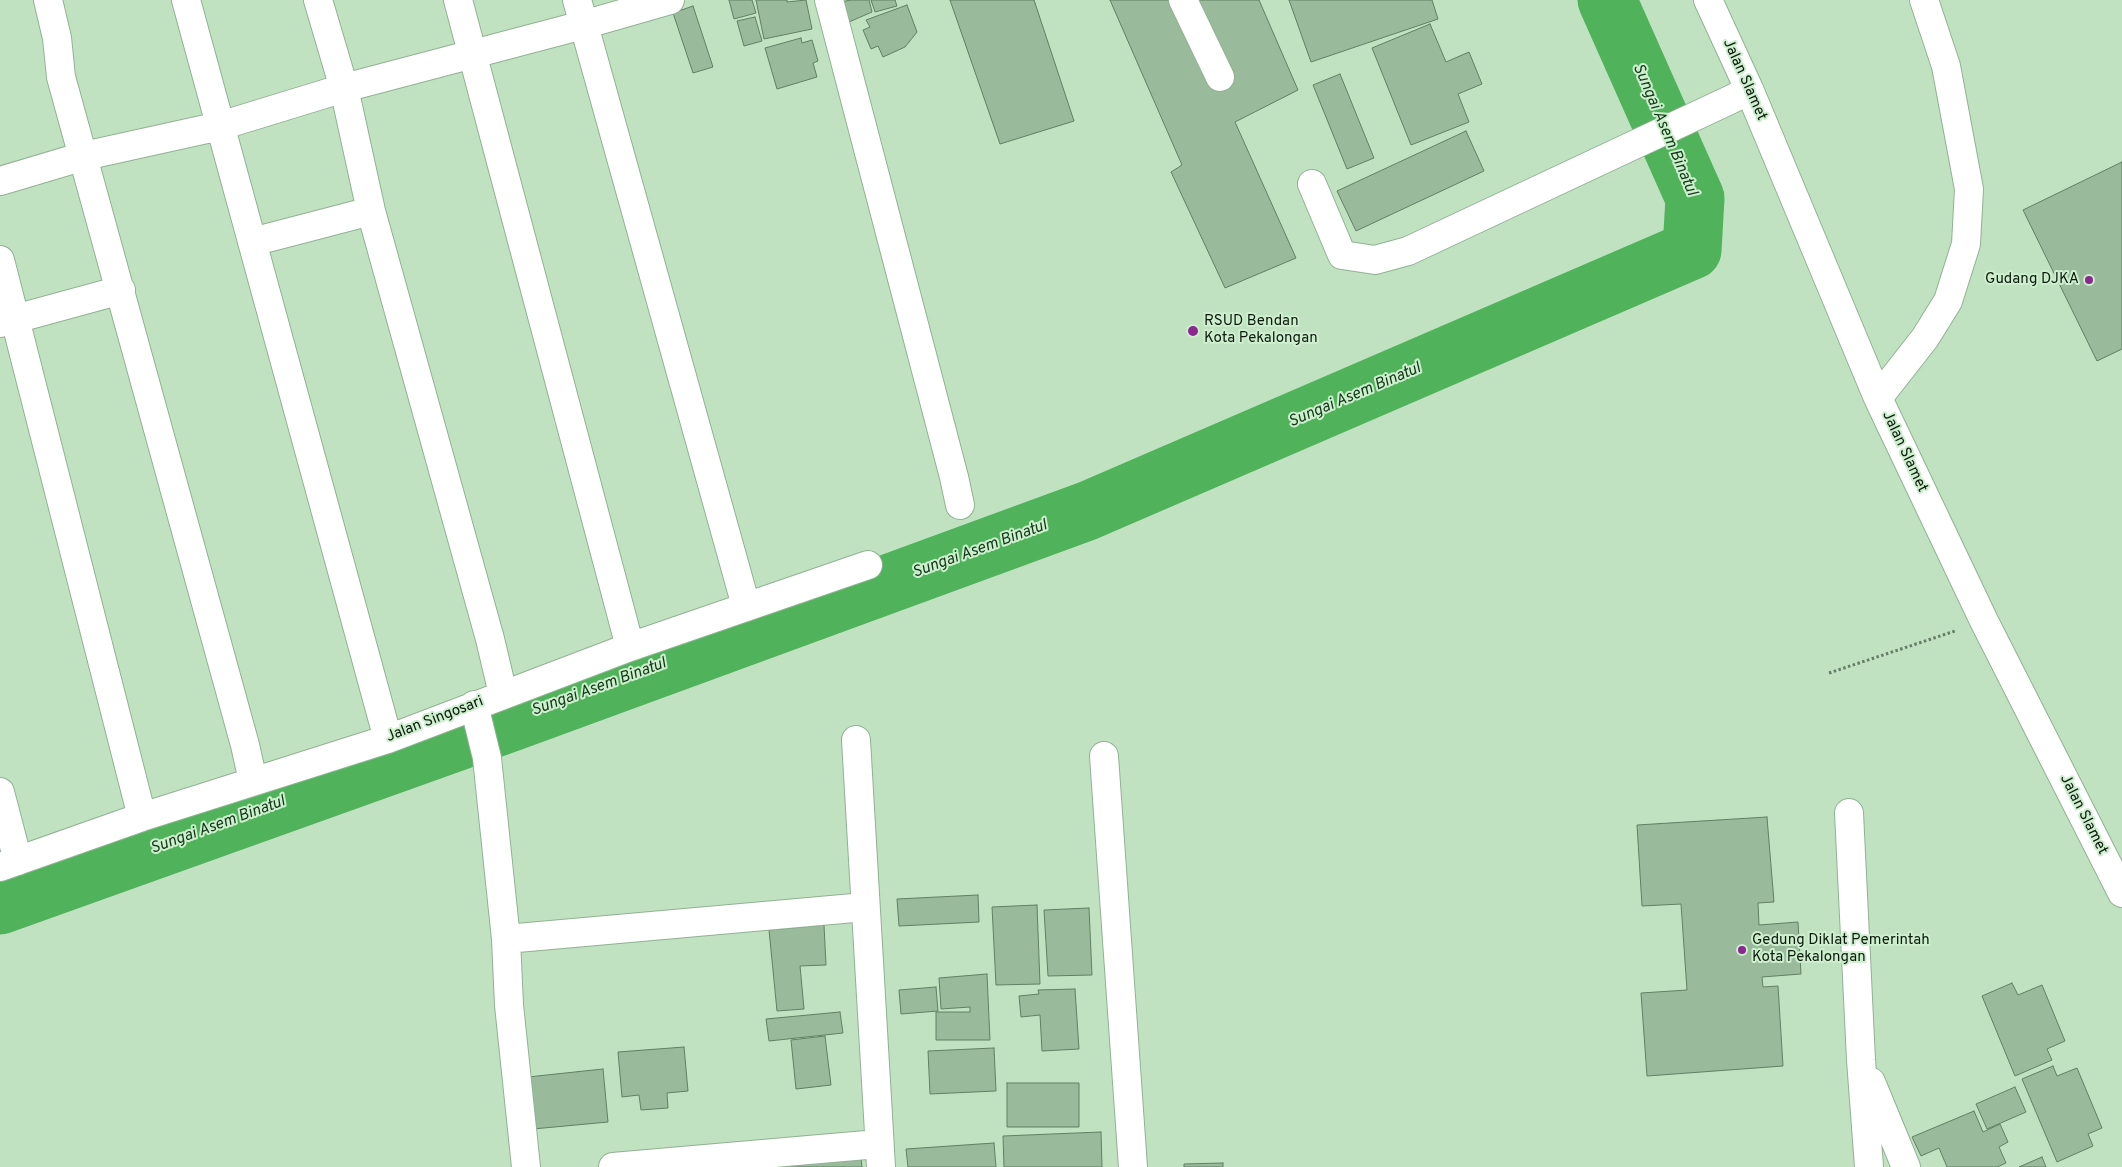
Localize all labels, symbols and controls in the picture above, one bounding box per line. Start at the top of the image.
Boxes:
street label: Jalan Slamet [1718,36,1770,124]
water label: Sungai Asem Binatul [1627,61,1701,199]
place label: Gudang DJKA [1985,271,2079,289]
marker: Gudang DJKA [2083,274,2095,286]
place label: RSUD Bendan Kota Pekalongan [1204,313,1318,348]
marker: RSUD Bendan Kota Pekalongan [1186,324,1200,338]
water label: Sungai Asem Binatul [1286,359,1424,433]
street label: Jalan Slamet [1877,409,1931,495]
water label: Sungai Asem Binatul [910,517,1050,583]
water label: Sungai Asem Binatul [529,655,669,721]
street label: Jalan Singosari [384,693,486,747]
street label: Jalan Slamet [2055,772,2111,858]
water label: Sungai Asem Binatul [148,793,288,859]
place label: Gedung Diklat Pemerintah Kota Pekalongan [1752,932,1930,967]
marker: Gedung Diklat Pemerintah Kota Pekalongan [1736,944,1748,956]

